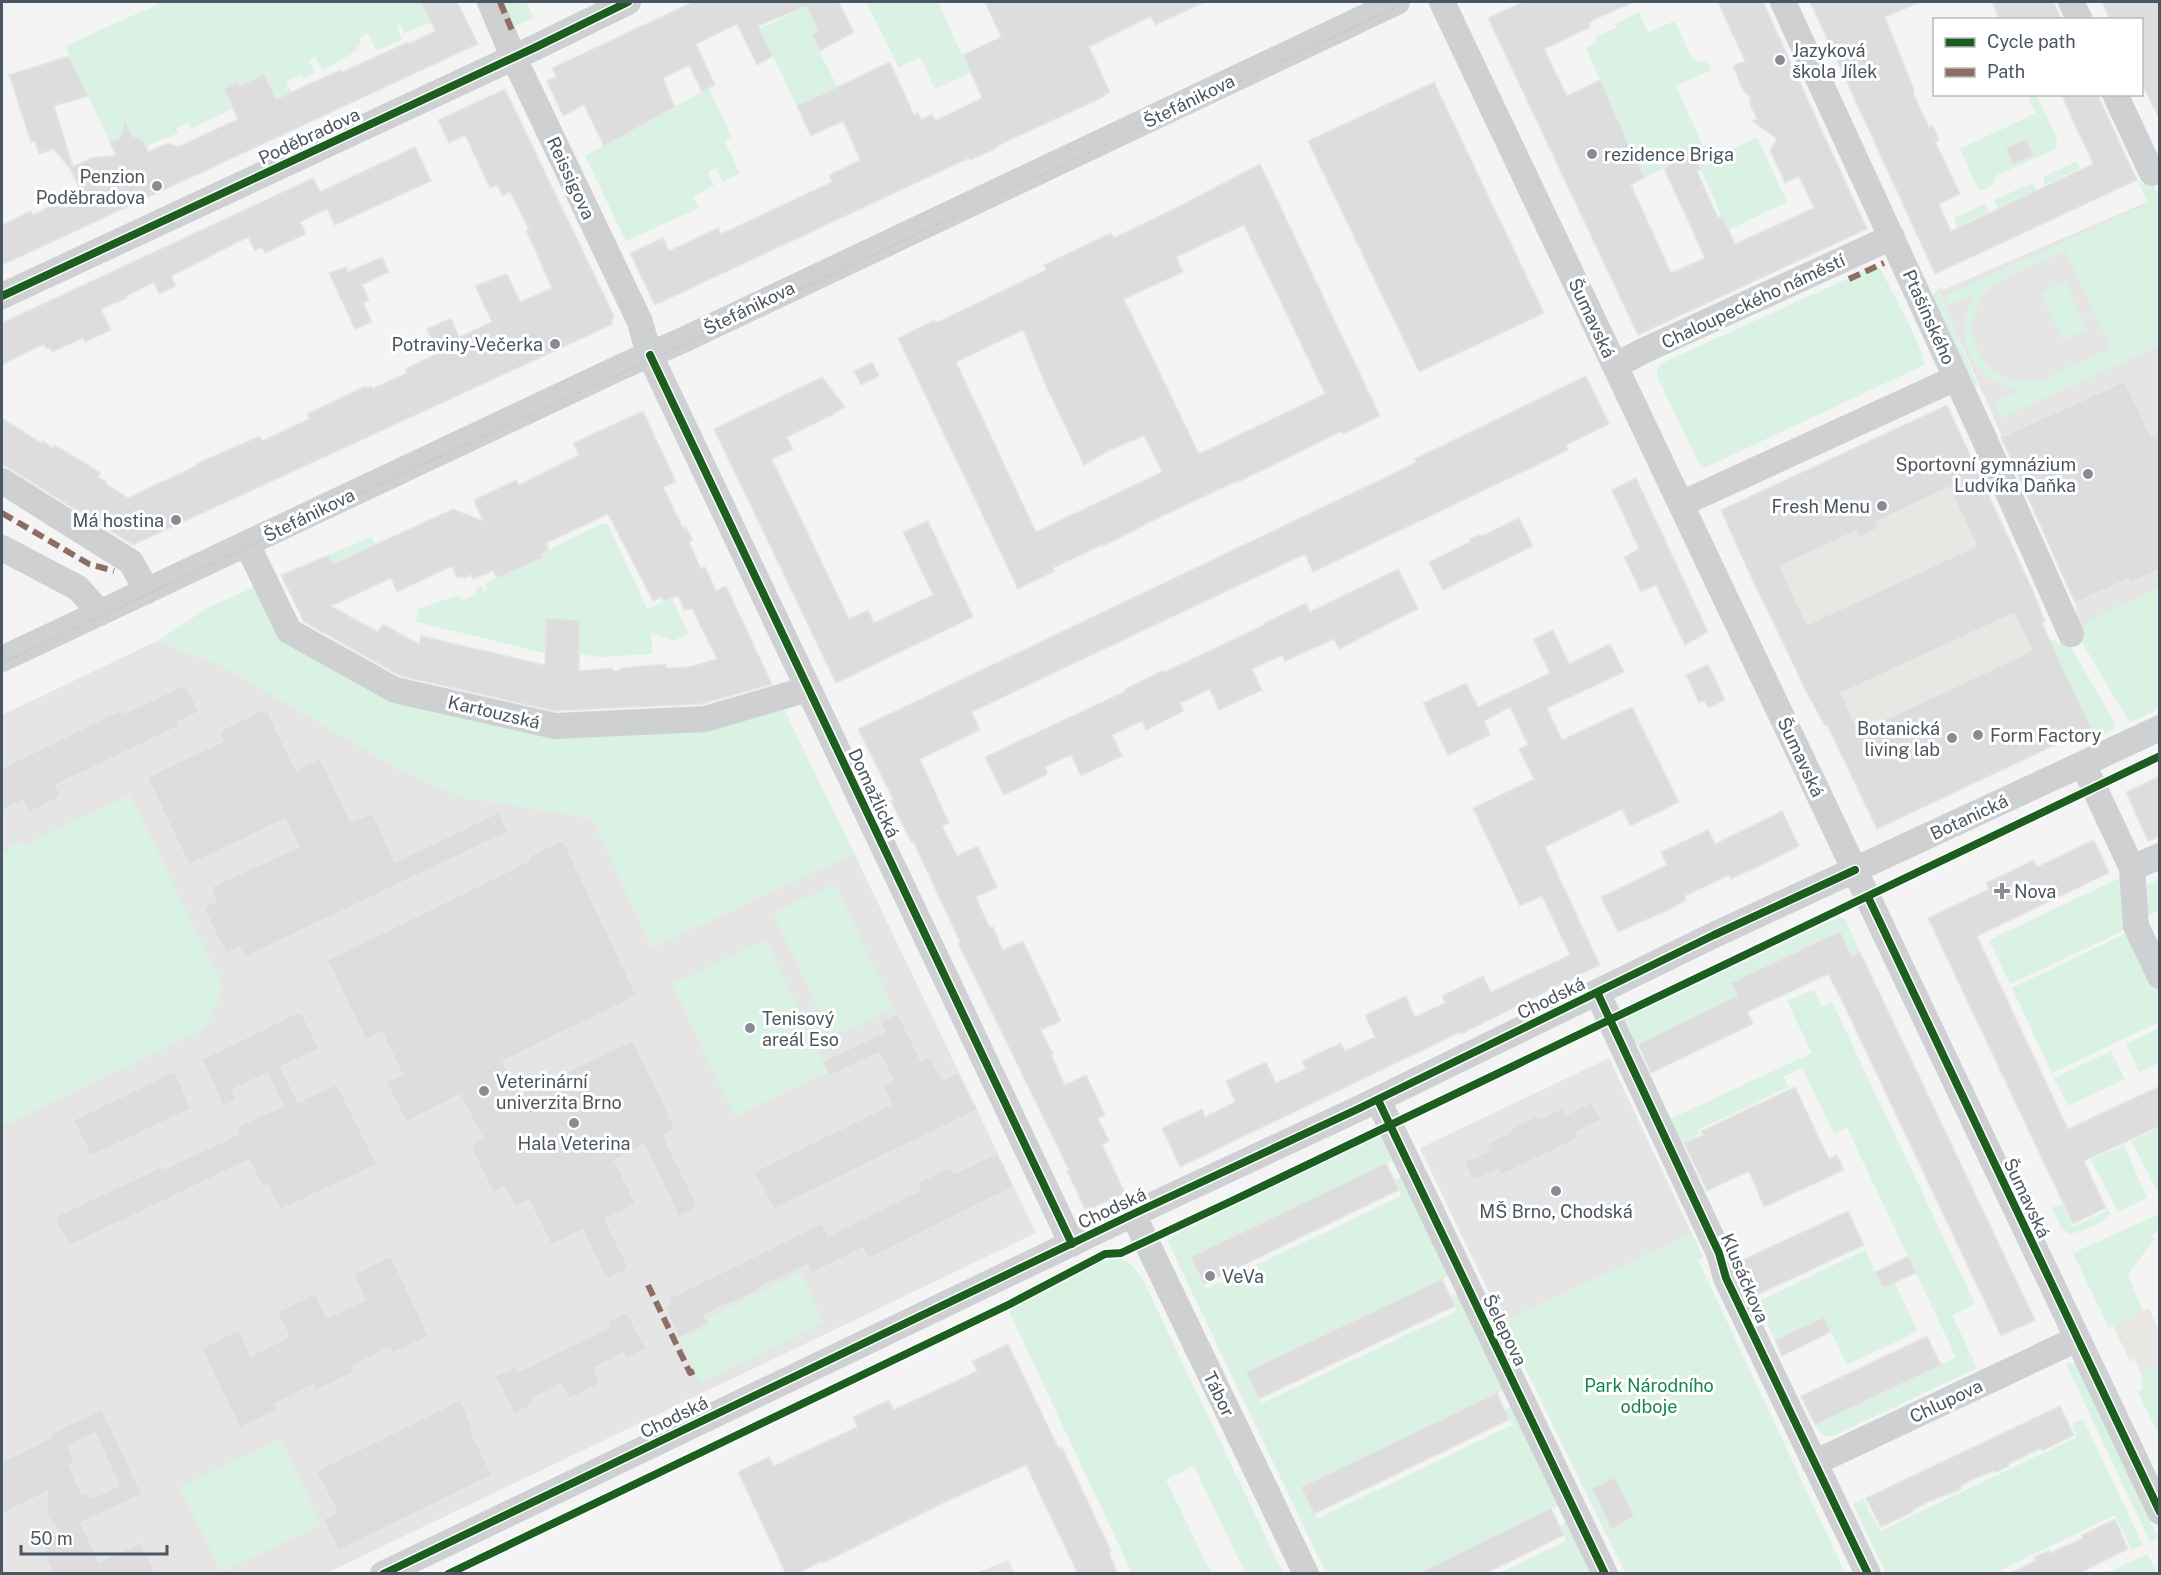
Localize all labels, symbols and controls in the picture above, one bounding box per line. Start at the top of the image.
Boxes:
legend [1933,18,2143,96]
text: Cycle path [1987,31,2076,52]
place label: Jazyková škola Jílek [1792,40,1877,82]
marker: Jazyková škola Jílek [1773,53,1787,67]
text: Path [1987,61,2025,82]
street label: Štefánikova [1140,70,1238,132]
street label: Poděbradova [255,103,363,169]
street label: Reissigova [543,133,599,223]
place label: rezidence Briga [1604,144,1734,165]
marker: rezidence Briga [1585,147,1599,161]
place label: Penzion Poděbradova [36,166,145,208]
marker: Penzion Poděbradova [150,179,164,193]
street label: Chaloupeckého náměstí [1658,249,1849,353]
street label: Ptašínského [1899,266,1959,368]
street label: Šumavská [1564,275,1620,361]
street label: Štefánikova [700,277,798,339]
place label: Potraviny-Večerka [392,334,543,355]
marker: Potraviny-Večerka [548,337,562,351]
place label: Sportovní gymnázium Ludvíka Daňka [1895,454,2076,496]
marker: Sportovní gymnázium Ludvíka Daňka [2081,467,2095,481]
street label: Štefánikova [260,484,358,546]
place label: Fresh Menu [1772,496,1870,517]
marker: Fresh Menu [1875,499,1889,513]
place label: Má hostina [73,510,164,531]
marker: Má hostina [169,513,183,527]
street label: Kartouzská [446,691,542,733]
street label: Šumavská [1773,714,1829,800]
place label: Botanická living lab [1857,718,1940,760]
place label: Form Factory [1990,725,2102,746]
marker: Form Factory [1971,728,1985,742]
marker: Botanická living lab [1945,731,1959,745]
street label: Domažlická [844,745,904,841]
street label: Botanická [1927,790,2011,844]
place label: Nova [2014,881,2056,902]
marker: Nova [1995,884,2009,898]
street label: Chodská [1514,973,1588,1023]
place label: Tenisový areál Eso [762,1008,839,1050]
marker: Tenisový areál Eso [743,1021,757,1035]
place label: Veterinární univerzita Brno [496,1071,622,1113]
marker: Veterinární univerzita Brno [477,1084,491,1098]
marker: Hala Veterina [567,1116,581,1130]
place label: Hala Veterina [518,1133,630,1154]
street label: Šumavská [1999,1155,2055,1241]
street label: Chodská [1075,1183,1149,1233]
marker: MŠ Brno, Chodská [1549,1184,1563,1198]
place label: MŠ Brno, Chodská [1479,1201,1633,1222]
street label: Klusáčkova [1717,1230,1773,1326]
place label: VeVa [1222,1266,1264,1287]
marker: VeVa [1203,1269,1217,1283]
street label: Šelepova [1479,1291,1531,1369]
street label: Tábor [1199,1368,1239,1420]
park label: Park Národního odboje [1584,1375,1714,1417]
street label: Chlupova [1906,1375,1986,1427]
street label: Chodská [637,1392,711,1442]
scale bar [21,1518,166,1556]
text: 50 m [30,1528,73,1549]

